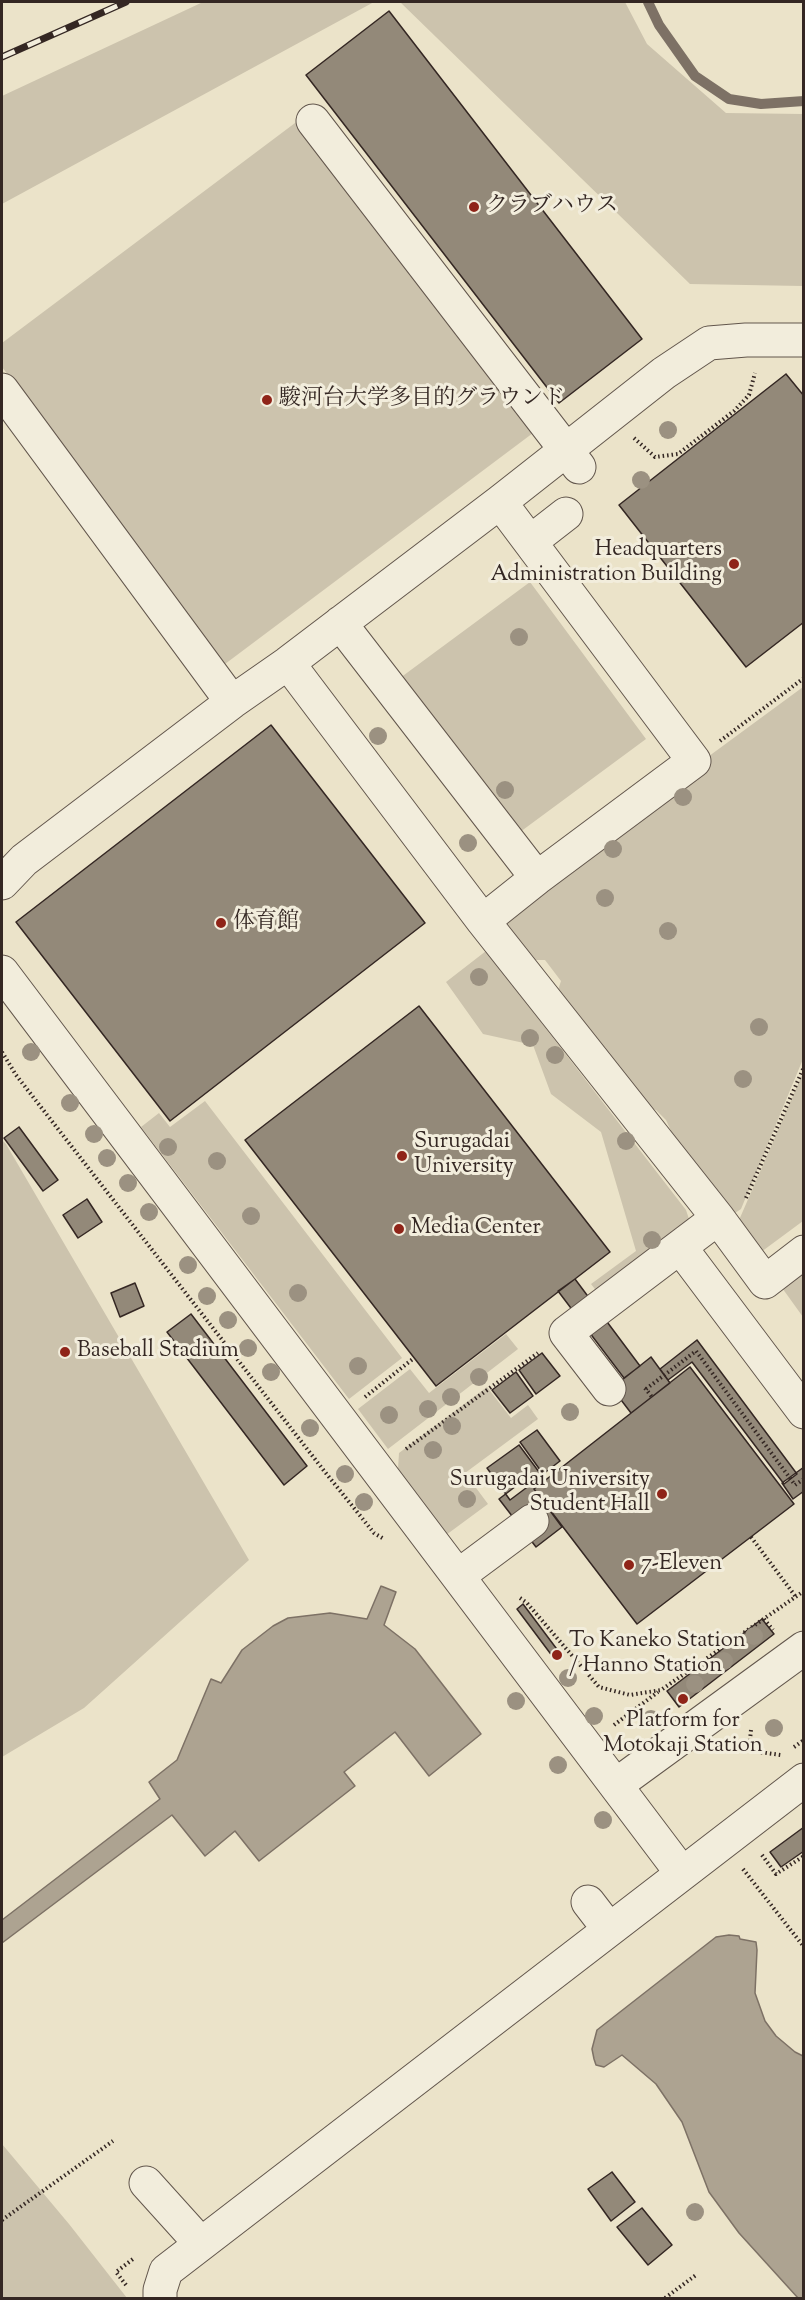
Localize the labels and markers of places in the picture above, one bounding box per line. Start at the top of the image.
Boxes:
place label: クラブハウス [486,194,618,220]
marker: クラブハウス [467,200,481,214]
place label: 駿河台大学多目的グラウンド [279,387,565,413]
marker: 駿河台大学多目的グラウンド [260,393,274,407]
place label: Headquarters Administration Building [490,538,722,590]
marker: Headquarters Administration Building [727,557,741,571]
place label: 体育館 [233,910,299,936]
marker: 体育館 [214,916,228,930]
place label: Surugadai University [414,1130,514,1182]
marker: Surugadai University [395,1149,409,1163]
place label: Media Center [411,1216,541,1242]
marker: Media Center [392,1222,406,1236]
place label: Baseball Stadium [77,1339,239,1365]
marker: Baseball Stadium [58,1345,72,1359]
place label: Surugadai University Student Hall [450,1468,650,1520]
marker: Surugadai University Student Hall [655,1487,669,1501]
place label: 7-Eleven [641,1552,722,1578]
marker: 7-Eleven [622,1558,636,1572]
place label: To Kaneko Station / Hanno Station [569,1629,746,1681]
marker: To Kaneko Station / Hanno Station [550,1648,564,1662]
marker: Platform for Motokaji Station [676,1692,690,1706]
place label: Platform for Motokaji Station [603,1709,763,1760]

